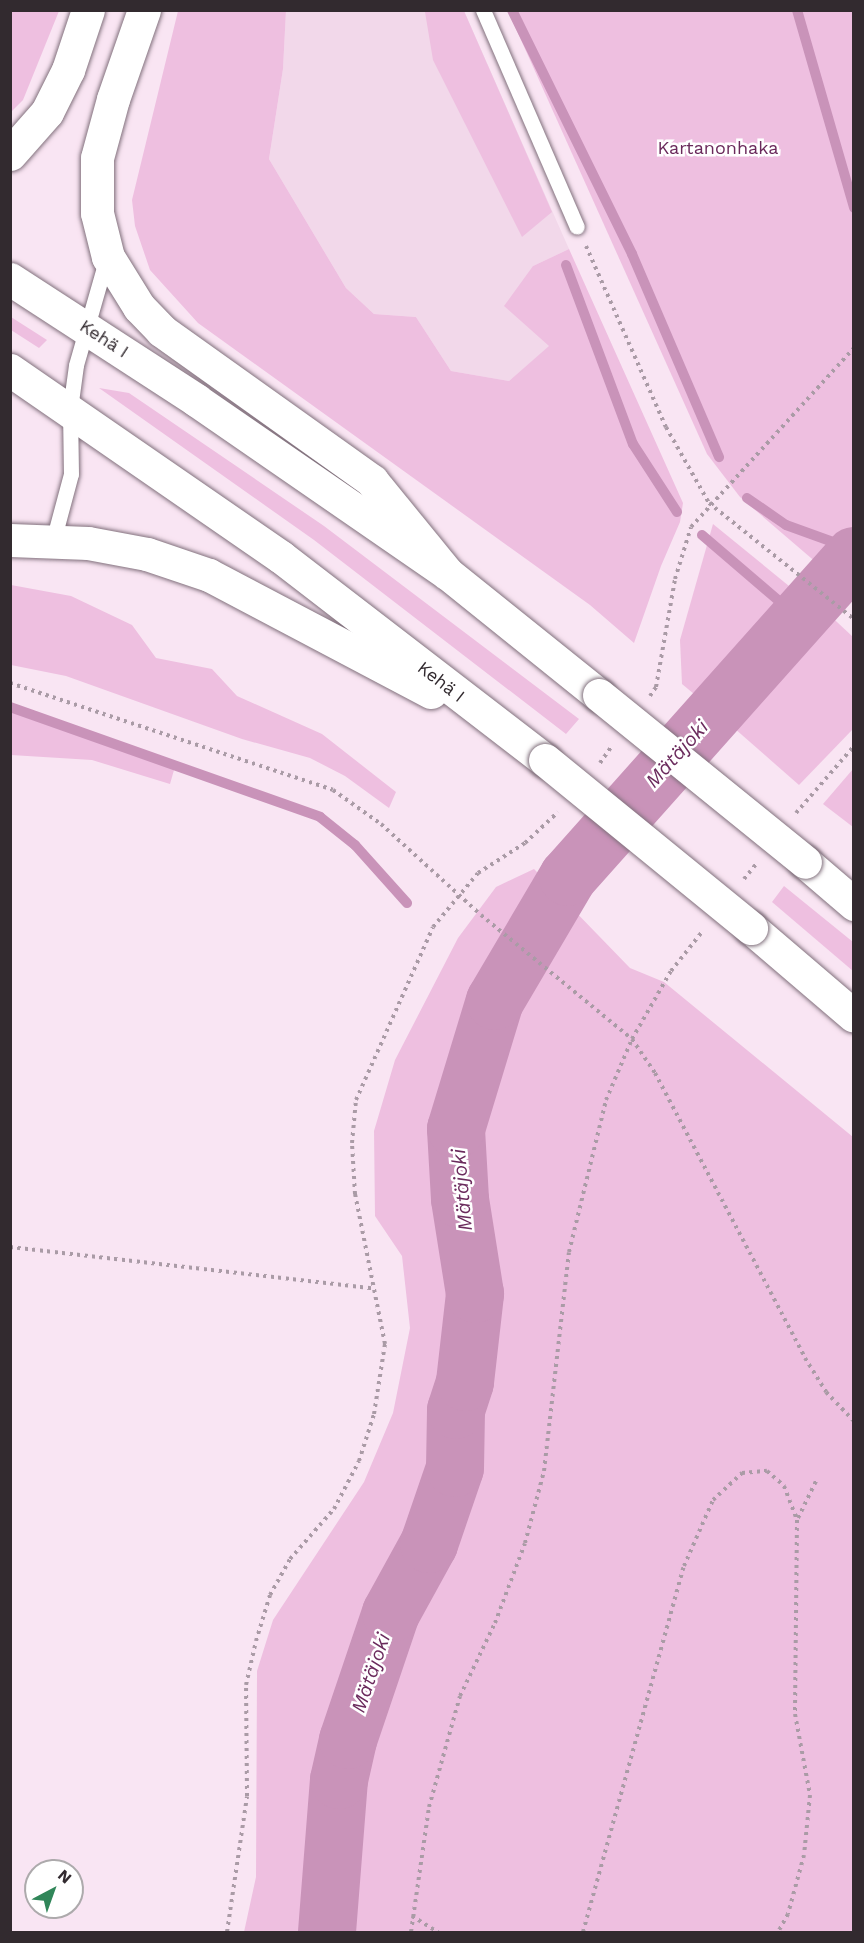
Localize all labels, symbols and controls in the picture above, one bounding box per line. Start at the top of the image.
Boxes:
park label: Kartanonhaka [658,137,778,159]
street label: Kehä I [75,315,133,363]
street label: Kehä I [413,657,469,707]
water label: Mätäjoki [641,715,713,793]
water label: Mätäjoki [446,1148,478,1232]
water label: Mätäjoki [346,1630,396,1716]
north arrow [24,1859,84,1919]
text: N [54,1865,76,1888]

